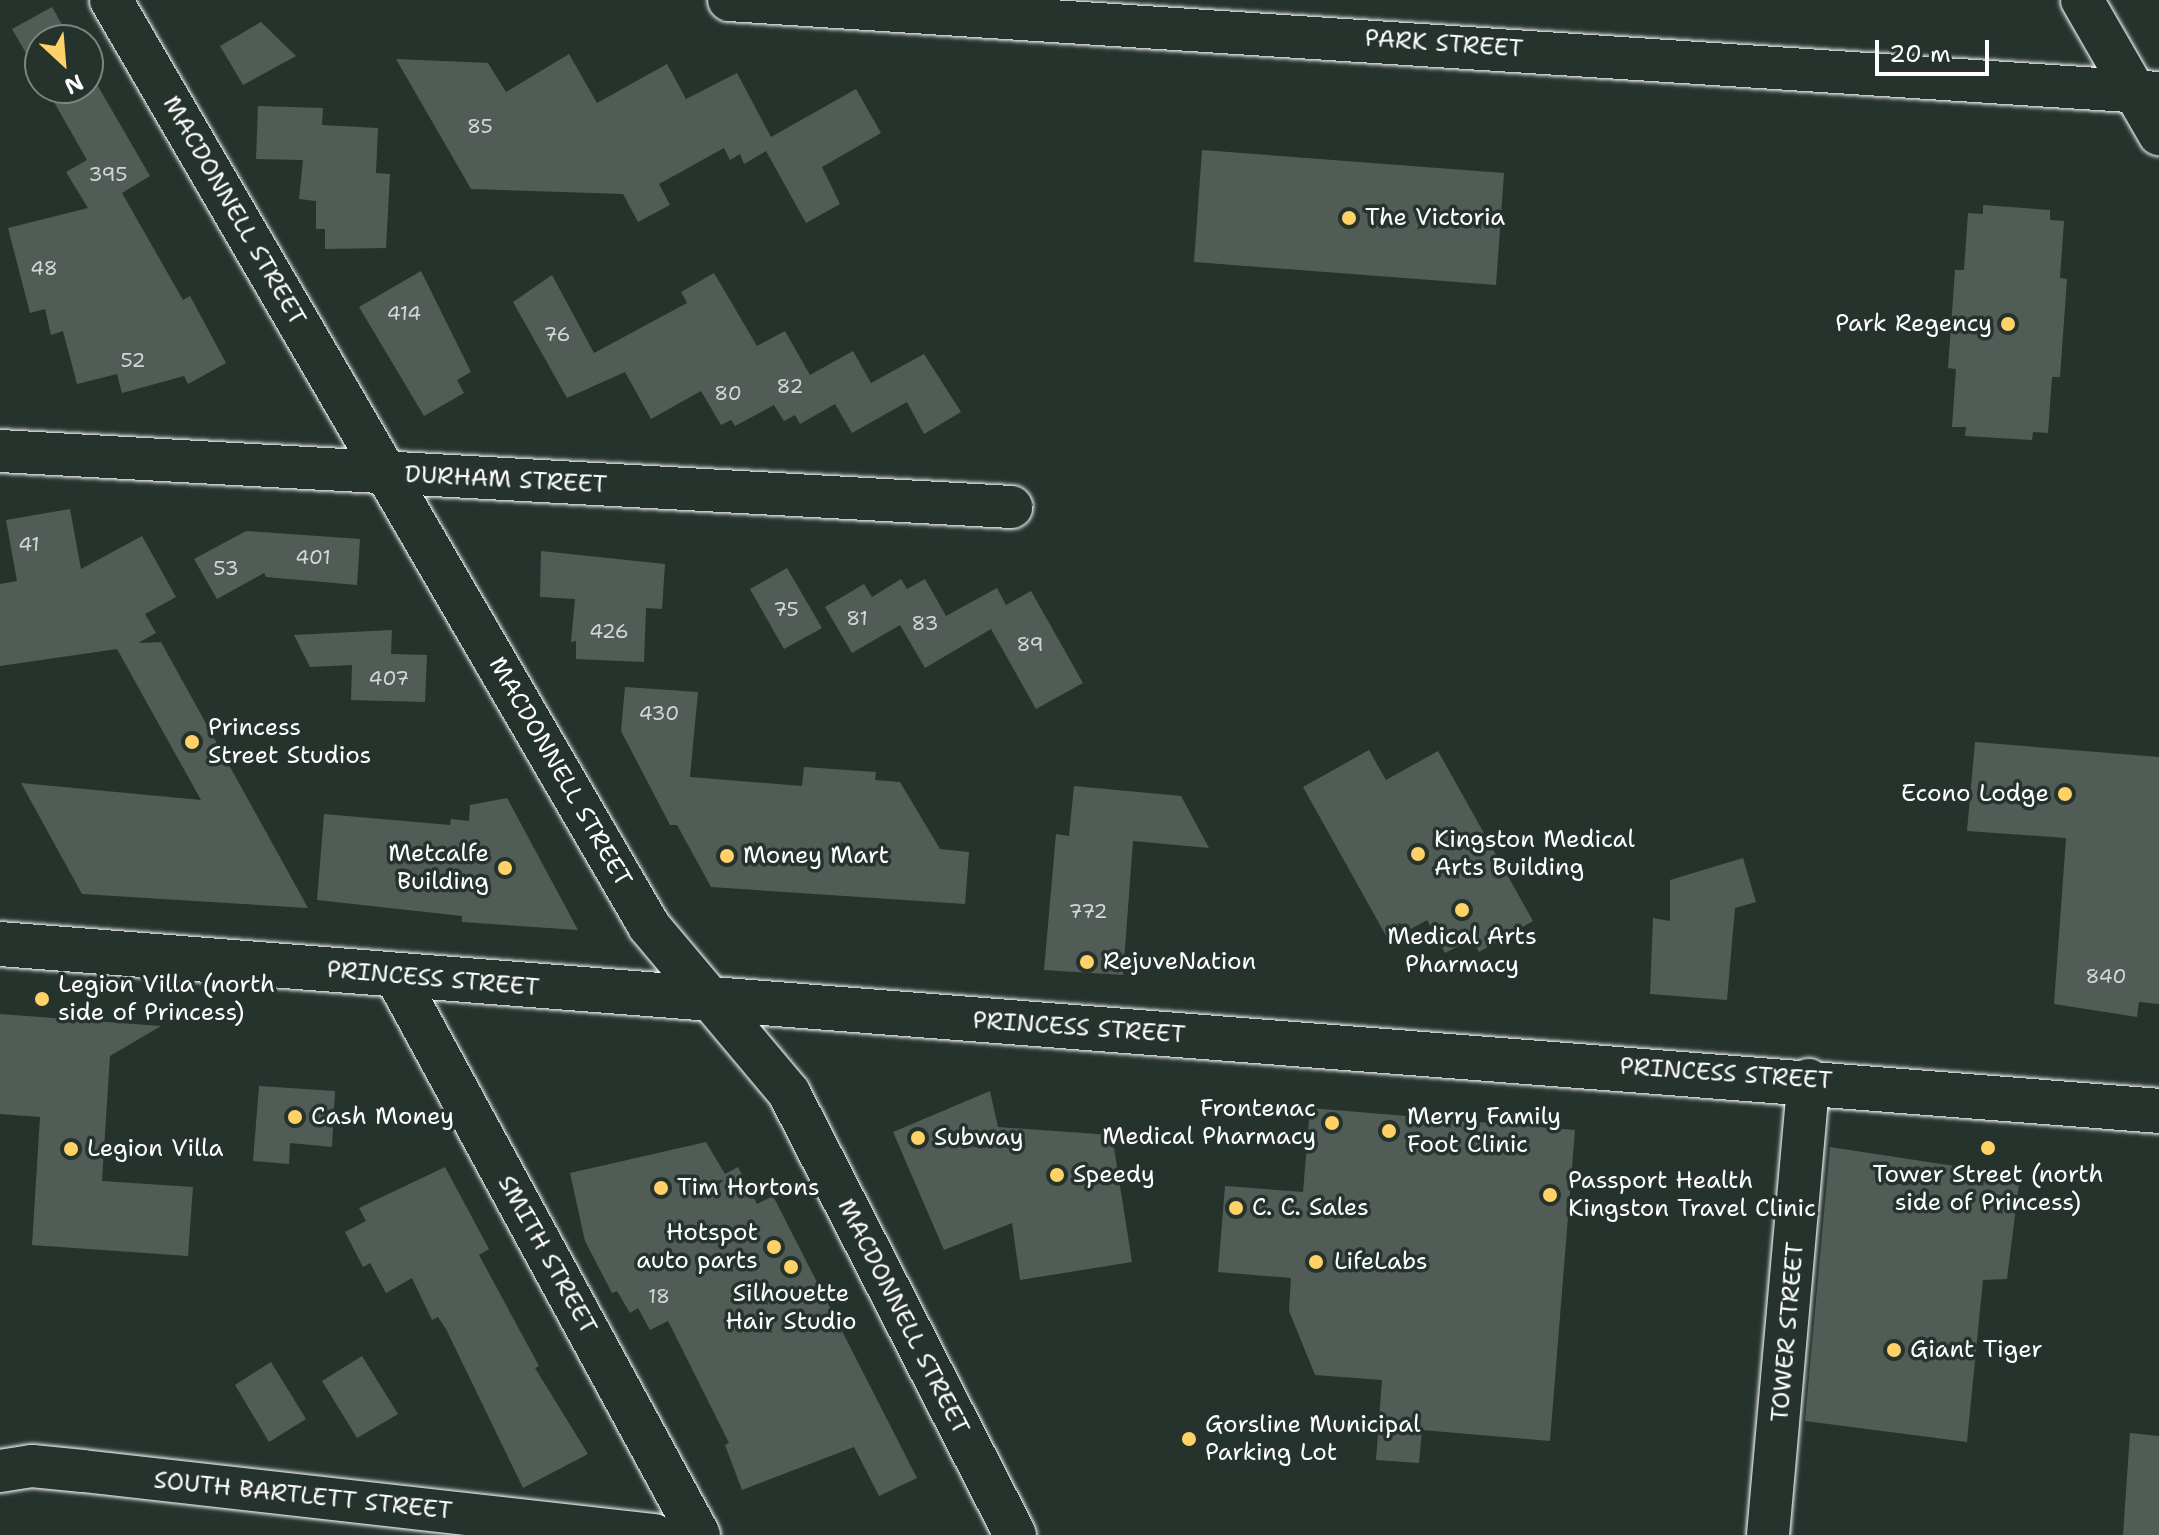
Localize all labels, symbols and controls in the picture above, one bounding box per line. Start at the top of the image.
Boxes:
north arrow [24,24,104,104]
street label: PARK STREET [1364,24,1524,64]
scale bar [1879,24,1993,74]
text: 20 m [1889,38,1951,70]
text: N [60,67,88,101]
street label: MACDONNELL STREET [156,91,312,331]
house number: 85 [467,114,493,138]
house number: 395 [89,162,127,186]
place label: The Victoria [1365,204,1505,232]
marker: The Victoria [1340,209,1358,227]
house number: 48 [30,256,58,280]
house number: 414 [387,301,421,325]
place label: Park Regency [1835,310,1992,338]
marker: Park Regency [1999,315,2017,333]
house number: 76 [543,322,571,346]
house number: 52 [120,348,146,372]
house number: 82 [777,374,803,398]
house number: 80 [714,381,742,405]
street label: DURHAM STREET [404,460,608,500]
house number: 41 [18,532,40,556]
house number: 401 [295,545,331,569]
house number: 53 [213,556,239,580]
house number: 75 [773,597,799,621]
house number: 81 [846,606,868,630]
house number: 83 [912,611,938,635]
house number: 426 [589,619,629,643]
house number: 89 [1017,632,1043,656]
street label: MACDONNELL STREET [482,652,638,892]
house number: 407 [369,666,409,690]
house number: 430 [639,701,679,725]
place label: Princess Street Studios [208,714,371,770]
marker: Princess Street Studios [183,733,201,751]
place label: Econo Lodge [1901,780,2049,808]
marker: Econo Lodge [2056,785,2074,803]
place label: Kingston Medical Arts Building [1434,826,1635,882]
place label: Metcalfe Building [388,840,489,896]
place label: Money Mart [743,842,889,870]
marker: Kingston Medical Arts Building [1409,845,1427,863]
marker: Money Mart [718,847,736,865]
marker: Metcalfe Building [496,859,514,877]
house number: 772 [1068,899,1108,923]
marker: Medical Arts Pharmacy [1453,901,1471,919]
place label: Medical Arts Pharmacy [1387,923,1537,979]
place label: RejuveNation [1103,948,1256,976]
marker: RejuveNation [1078,953,1096,971]
street label: PRINCESS STREET [326,955,540,1003]
house number: 840 [2085,964,2127,988]
place label: Legion Villa (north side of Princess) [58,971,275,1027]
marker: Legion Villa (north side of Princess) [33,990,51,1008]
street label: PRINCESS STREET [972,1006,1186,1050]
street label: PRINCESS STREET [1619,1052,1833,1096]
place label: Frontenac Medical Pharmacy [1102,1095,1316,1151]
place label: Cash Money [311,1103,454,1131]
place label: Merry Family Foot Clinic [1407,1103,1561,1159]
marker: Cash Money [286,1108,304,1126]
marker: Frontenac Medical Pharmacy [1323,1114,1341,1132]
marker: Merry Family Foot Clinic [1378,1120,1400,1142]
place label: Subway [934,1124,1023,1152]
marker: Subway [909,1129,927,1147]
place label: Legion Villa [87,1135,223,1163]
marker: Tower Street (north side of Princess) [1979,1139,1997,1157]
marker: Legion Villa [62,1140,80,1158]
place label: Speedy [1073,1161,1155,1189]
place label: Tower Street (north side of Princess) [1873,1161,2103,1217]
marker: Speedy [1048,1166,1066,1184]
place label: Passport Health Kingston Travel Clinic [1568,1167,1816,1223]
street label: SMITH STREET [491,1171,603,1339]
place label: Tim Hortons [677,1174,820,1202]
marker: Tim Hortons [652,1179,670,1197]
marker: Passport Health Kingston Travel Clinic [1539,1184,1561,1206]
street label: MACDONNELL STREET [831,1194,975,1440]
place label: C. C. Sales [1252,1194,1369,1222]
marker: C. C. Sales [1227,1199,1245,1217]
place label: Hotspot auto parts [636,1219,758,1275]
marker: Hotspot auto parts [765,1238,783,1256]
street label: TOWER STREET [1766,1241,1810,1423]
place label: LifeLabs [1334,1248,1428,1276]
marker: LifeLabs [1305,1251,1327,1273]
marker: Silhouette Hair Studio [782,1258,800,1276]
place label: Silhouette Hair Studio [726,1280,856,1336]
house number: 18 [648,1284,670,1308]
place label: Giant Tiger [1910,1336,2043,1364]
marker: Giant Tiger [1885,1341,1903,1359]
place label: Gorsline Municipal Parking Lot [1205,1411,1420,1467]
marker: Gorsline Municipal Parking Lot [1180,1430,1198,1448]
street label: SOUTH BARTLETT STREET [152,1466,454,1526]

